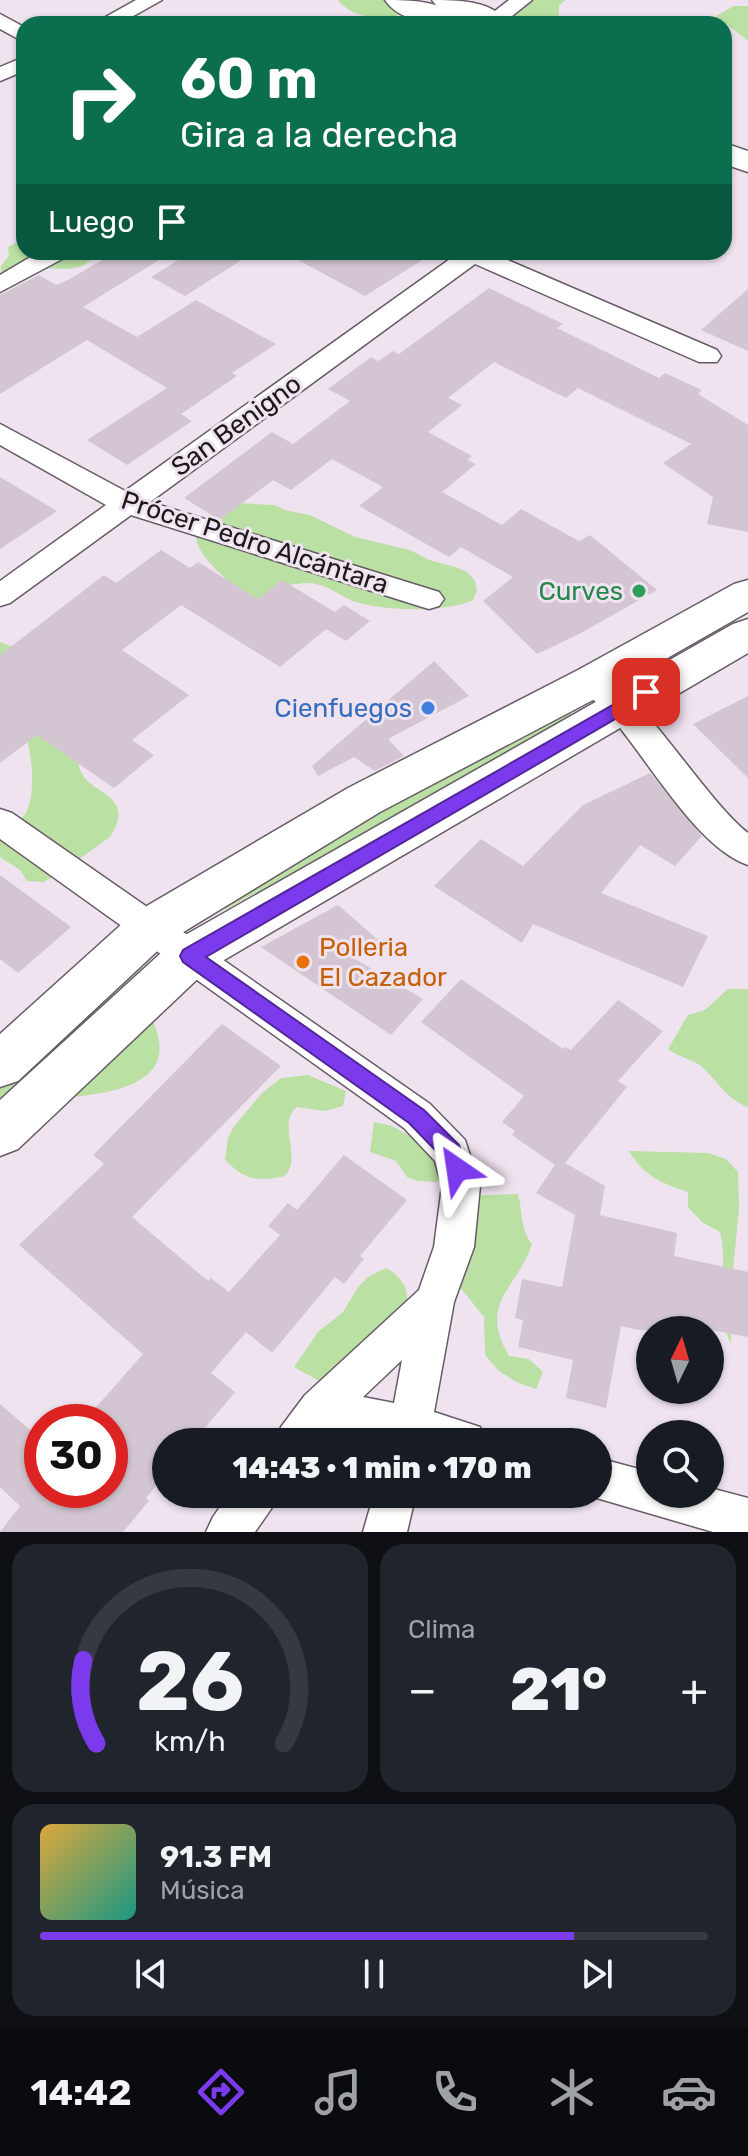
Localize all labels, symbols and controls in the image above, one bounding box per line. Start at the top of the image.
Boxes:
text: 60 m [180,46,318,112]
icon: right [48,48,152,152]
text: Gira a la derecha [180,113,458,156]
icon: arrive [150,200,194,244]
text: Luego [48,204,134,240]
street label: San Benigno [165,368,307,483]
street label: Prócer Pedro Alcántara [117,485,392,600]
place label: Curves [538,576,623,607]
marker: Curves [630,582,648,600]
pin [612,658,680,726]
icon: arrive [624,670,668,714]
place label: Cienfuegos [274,693,412,724]
marker: Cienfuegos [419,699,437,717]
place label: Polleria El Cazador [319,932,447,993]
marker: Polleria El Cazador [294,953,312,971]
position arrow [415,1127,499,1211]
north arrow [636,1316,724,1404]
map controls [636,1316,724,1508]
speed limit sign: 30 [24,1404,128,1508]
button: search [636,1420,724,1508]
text: 14:43 · 1 min · 170 m [233,1450,531,1486]
text: Clima [408,1614,475,1645]
text: 26 [136,1632,244,1731]
text: 21° [510,1654,607,1725]
text: − [408,1664,437,1716]
text: + [681,1664,708,1716]
text: km/h [154,1724,226,1758]
text: 91.3 FM [160,1839,272,1875]
text: Música [160,1875,245,1906]
icon: previous [129,1952,173,1996]
icon: pause [352,1952,396,1996]
icon: next [575,1952,619,1996]
icon: directions [193,2064,249,2120]
icon: music [310,2064,366,2120]
icon: phone [427,2064,483,2120]
icon: climate [544,2064,600,2120]
icon: car [661,2064,717,2120]
text: 14:42 [31,2071,132,2114]

